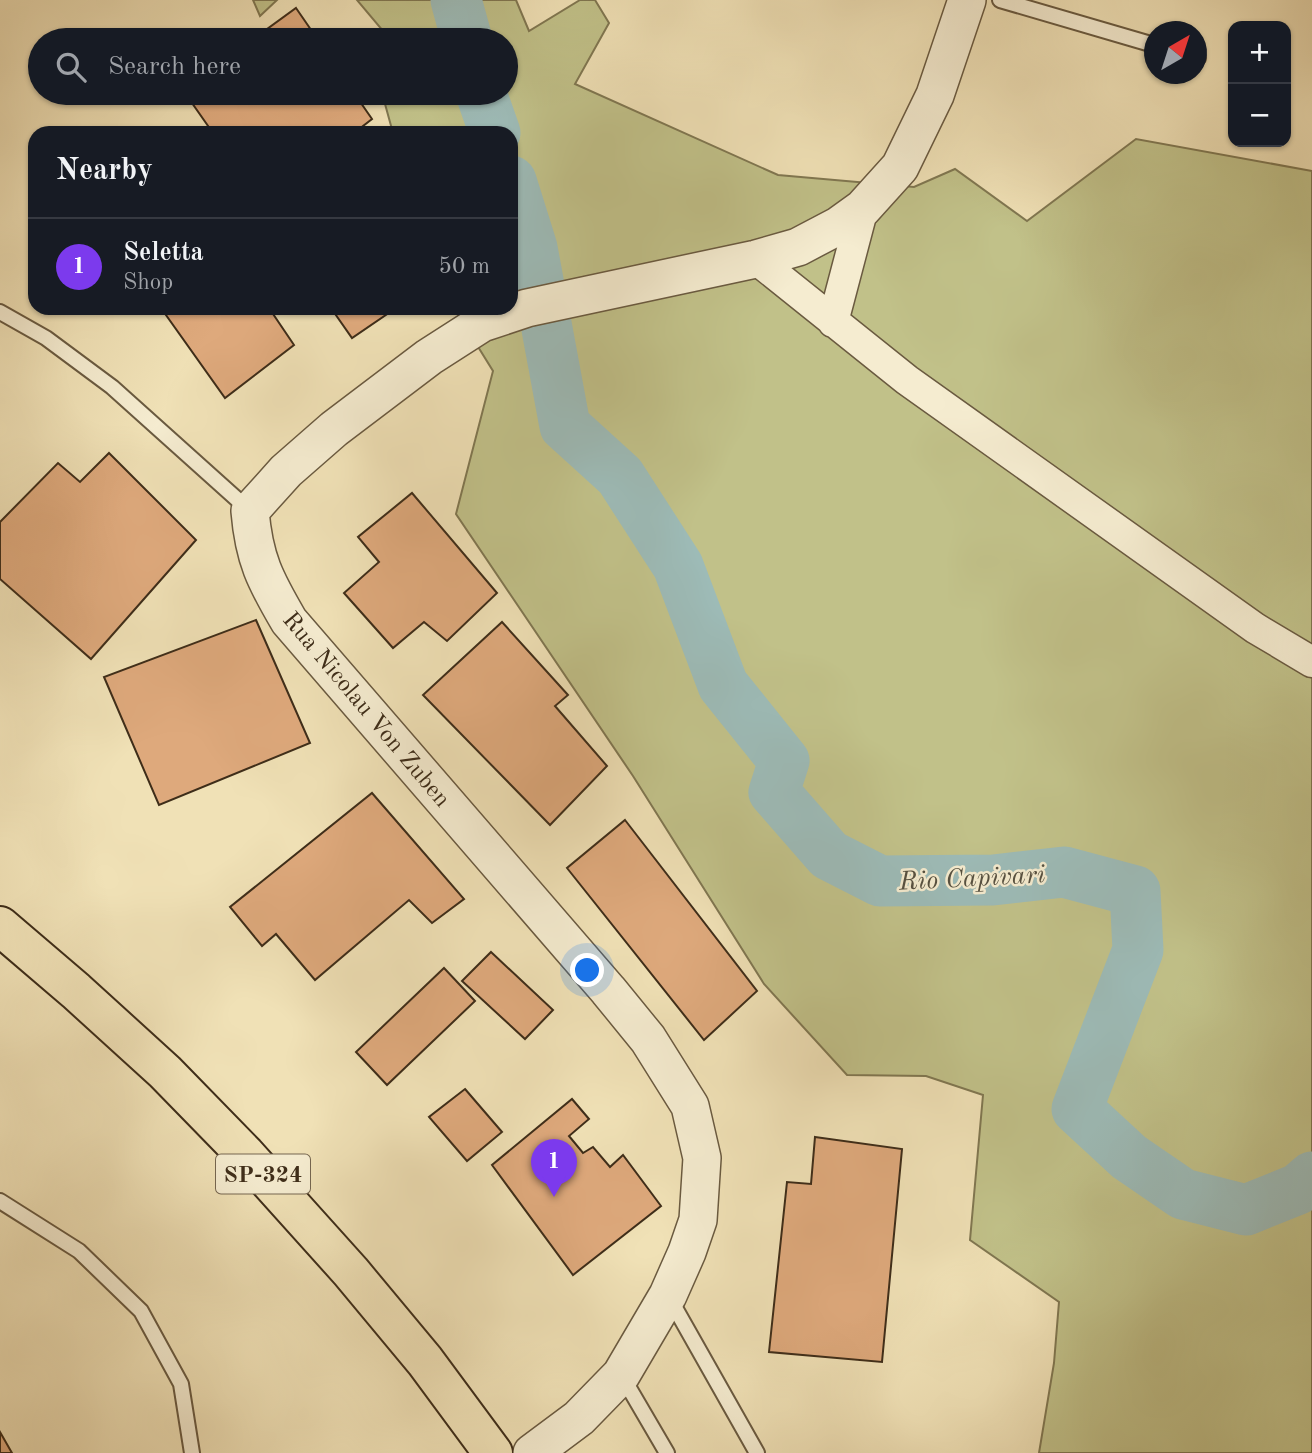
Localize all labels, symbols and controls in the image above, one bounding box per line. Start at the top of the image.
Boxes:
north arrow [1144,21,1207,84]
map controls [1228,21,1291,147]
button: + [1228,21,1291,84]
search box [28,28,518,105]
icon: search [52,48,90,86]
text: Search here [108,54,241,80]
button: − [1228,84,1291,147]
text: Nearby [56,156,153,186]
text: Seletta [123,240,204,266]
text: 1 [72,255,86,278]
text: 50 m [439,255,490,278]
text: Shop [123,271,173,294]
street label: Rua Nicolau Von Zuben [277,608,454,812]
water label: Rio Capivari [897,862,1046,896]
your location [570,953,604,987]
pin: 1 [531,1139,577,1197]
road number: SP-324 [216,1154,310,1194]

